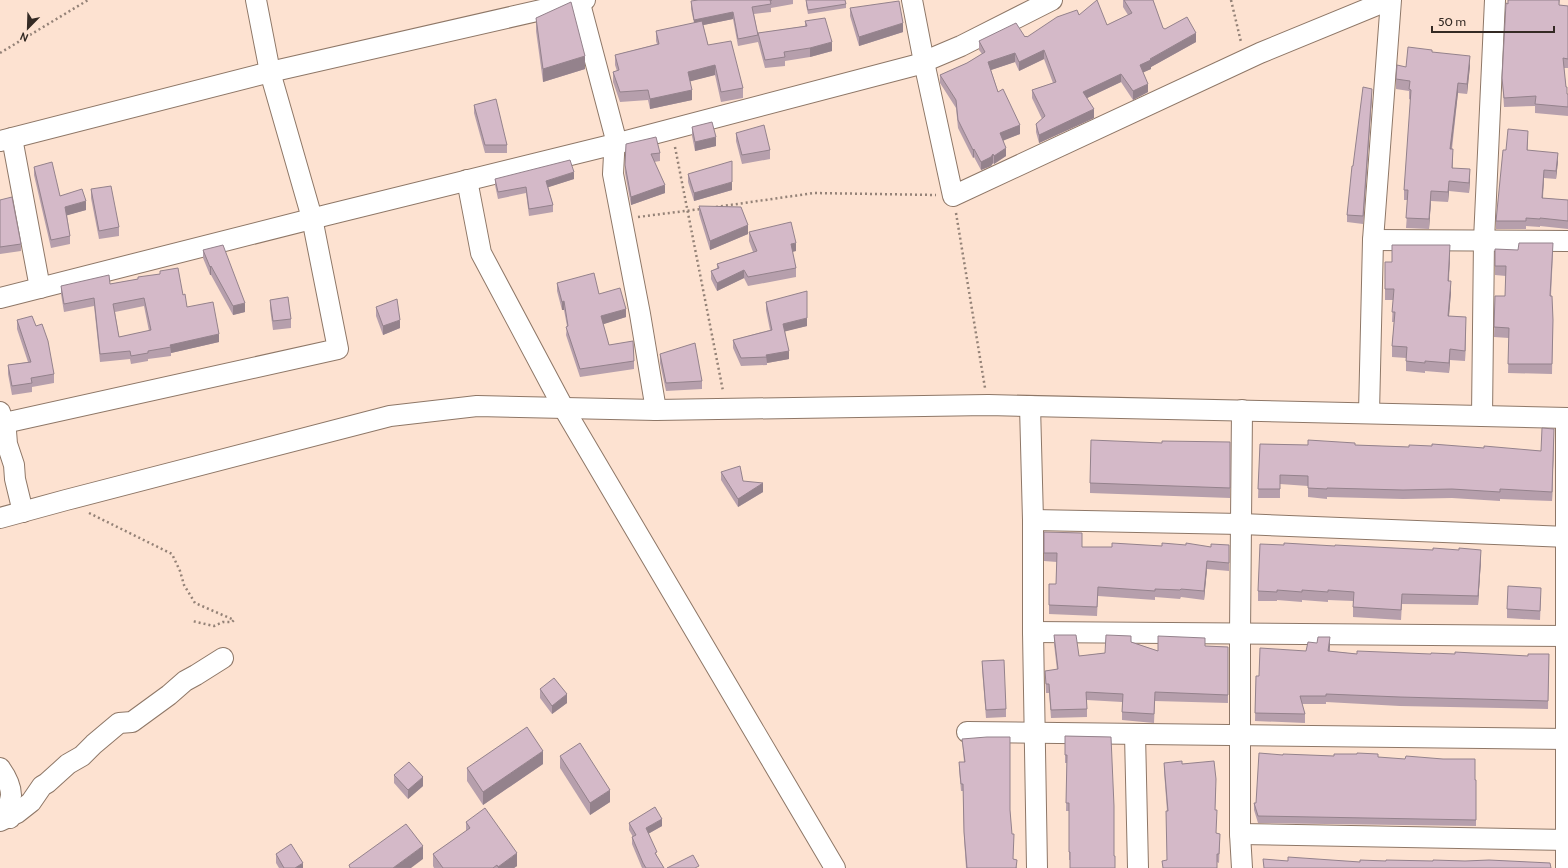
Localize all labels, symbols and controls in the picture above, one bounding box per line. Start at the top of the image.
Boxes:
north arrow [8,8,48,48]
scale bar [1432,8,1554,34]
text: 50 m [1438,14,1466,29]
text: N [18,29,30,45]

